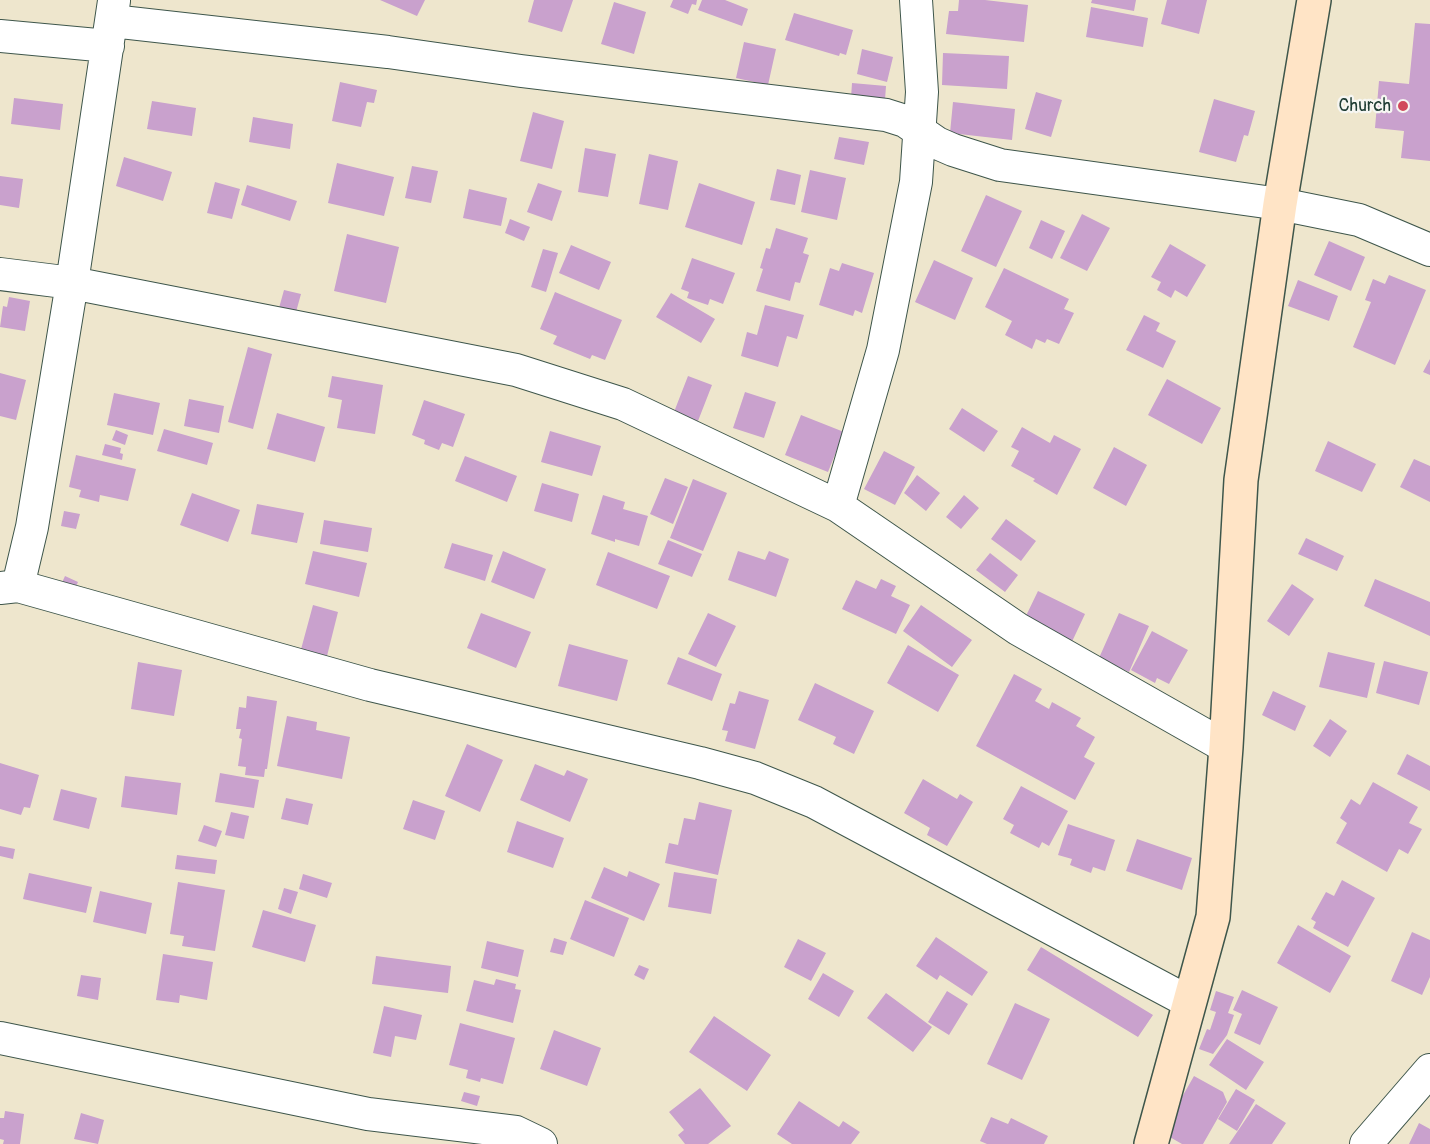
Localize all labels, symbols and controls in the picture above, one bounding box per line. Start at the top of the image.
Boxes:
place label: Church [1338,95,1391,117]
marker: Church [1396,99,1410,113]

